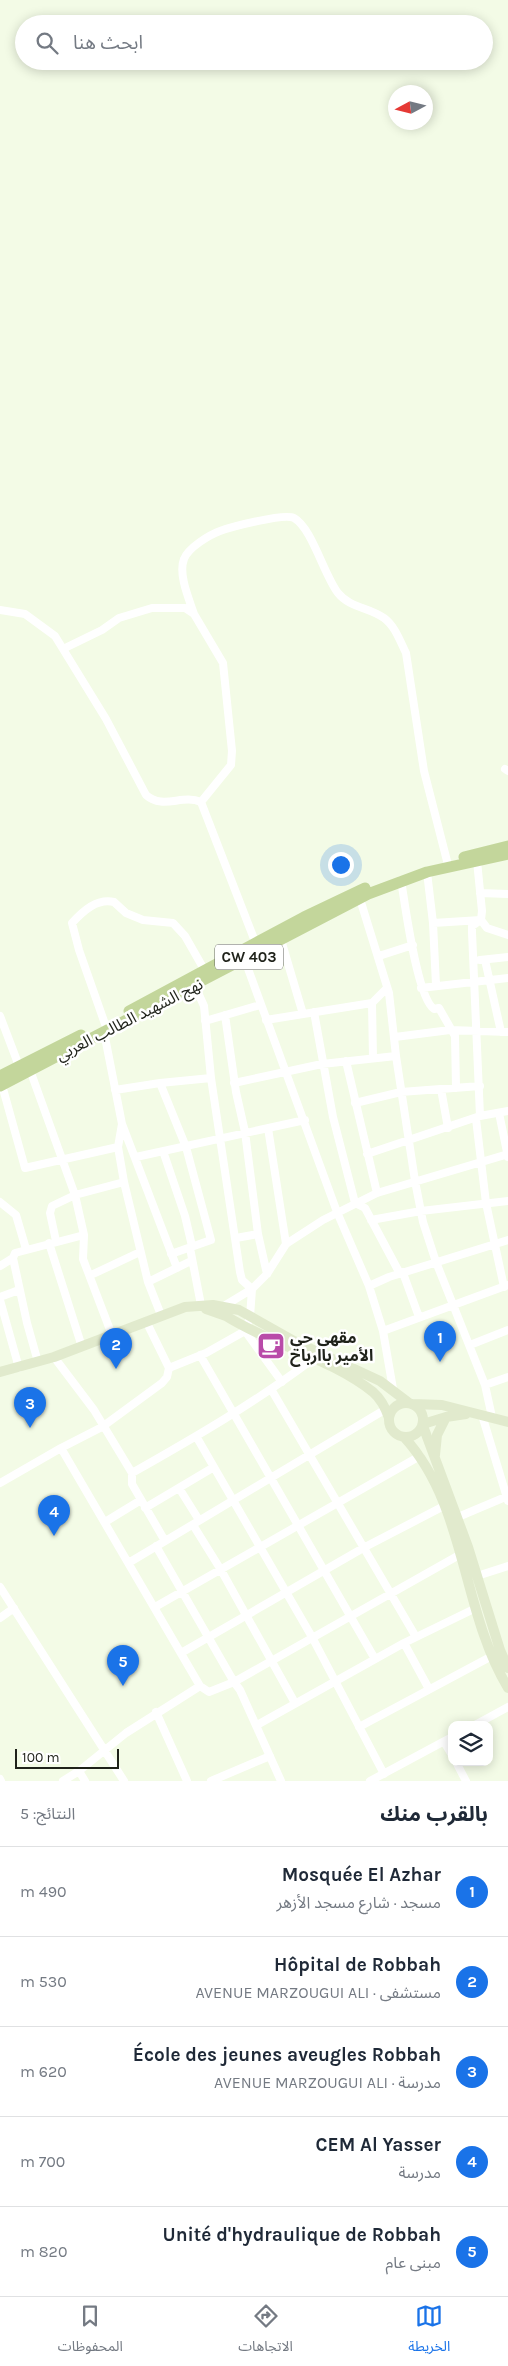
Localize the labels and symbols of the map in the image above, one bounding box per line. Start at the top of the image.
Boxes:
north arrow [388,85,433,130]
your location [328,852,354,878]
road number: CW 403 [215,944,283,970]
street label: نهج الشهيد الطالب العربي [53,974,207,1067]
pin: 1 [424,1321,456,1362]
pin: 2 [100,1328,132,1369]
place label: مقهى حي الأمير باارباح [290,1328,373,1367]
cafe icon: مقهى حي الأمير باارباح [256,1331,286,1361]
pin: 3 [14,1387,46,1428]
pin: 4 [38,1495,70,1536]
pin: 5 [107,1645,139,1686]
scale bar [15,1746,119,1769]

